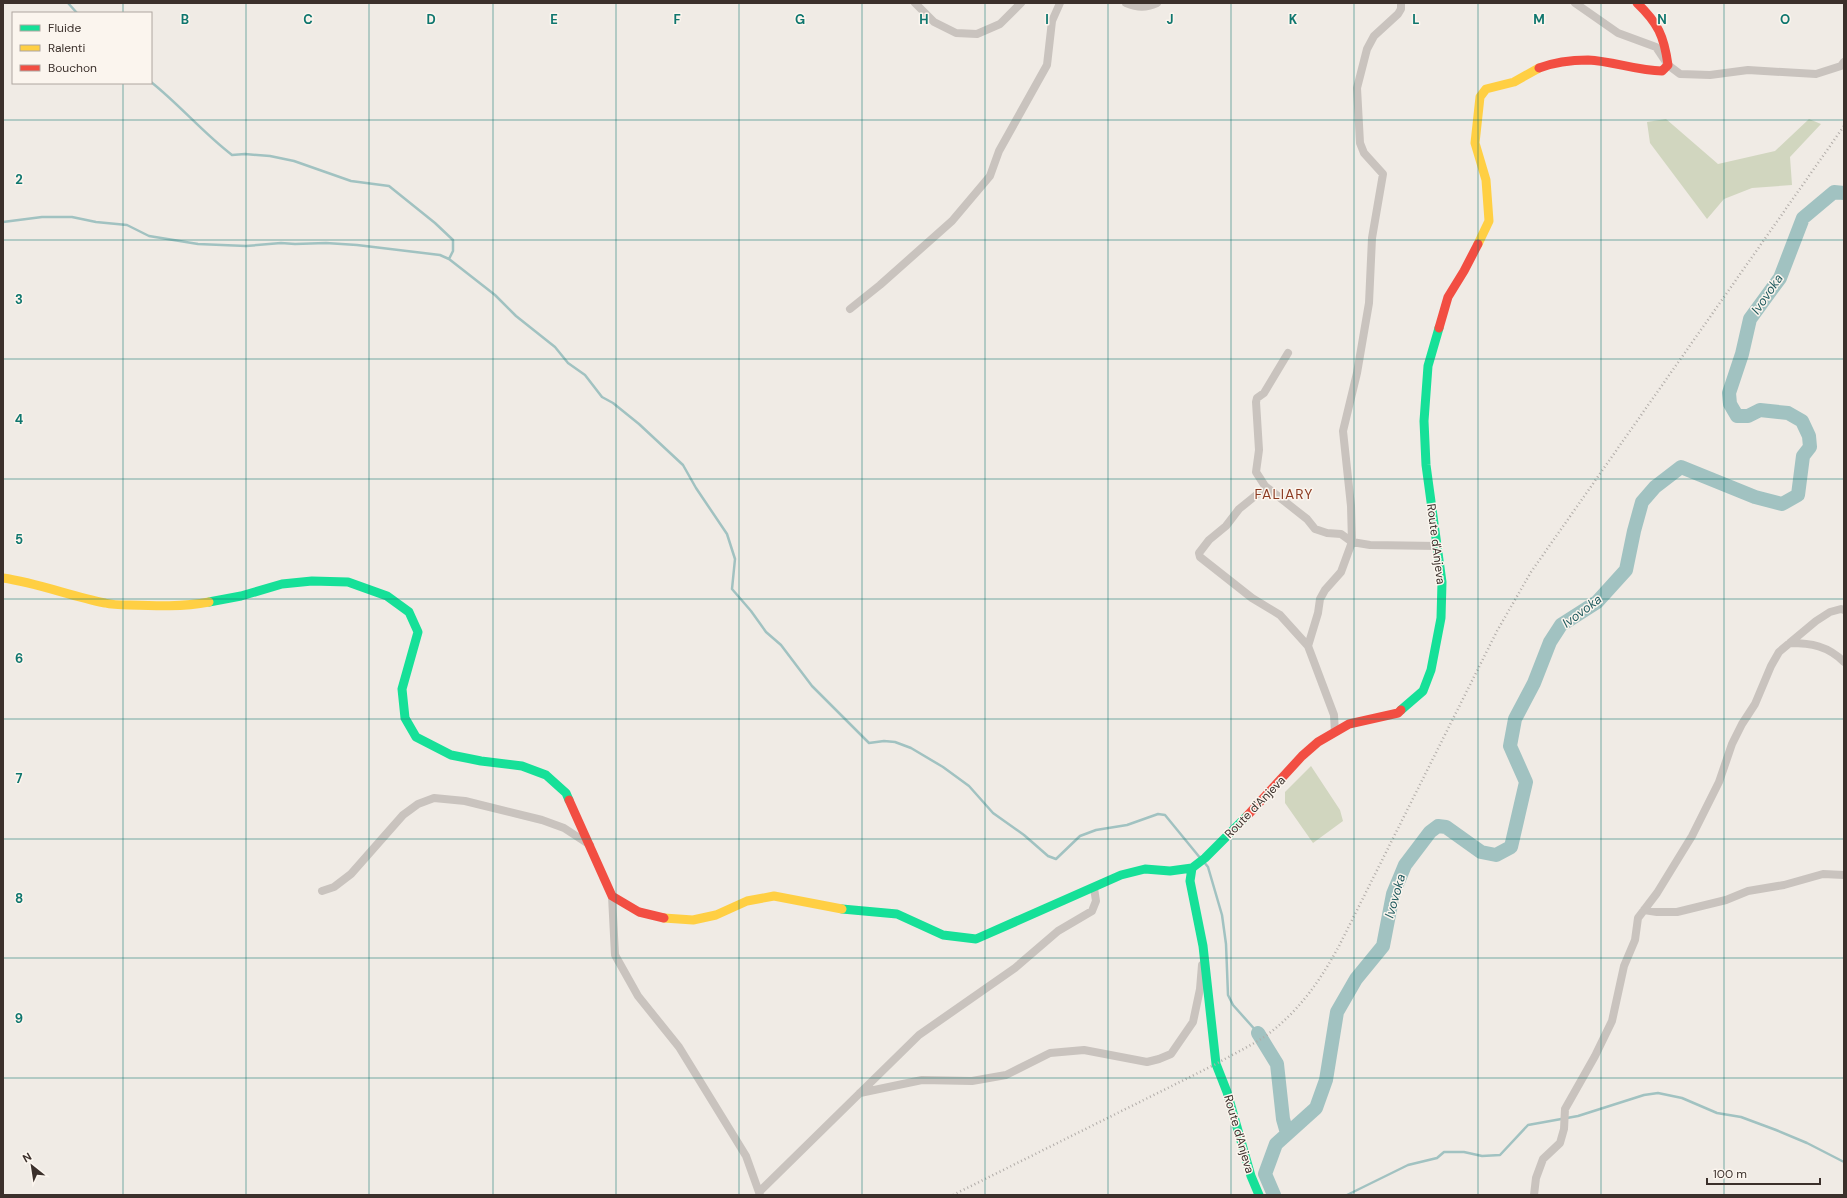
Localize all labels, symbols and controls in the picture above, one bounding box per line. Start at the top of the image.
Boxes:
text: B [181,11,189,28]
text: C [303,11,313,28]
text: D [426,11,436,28]
text: E [550,11,558,28]
text: F [673,11,681,28]
text: G [795,11,805,28]
text: H [919,11,929,28]
text: I [1045,11,1049,28]
text: J [1166,11,1174,28]
text: K [1289,11,1298,28]
text: L [1412,11,1420,28]
text: M [1533,11,1545,28]
text: N [1657,11,1667,28]
text: O [1780,11,1790,28]
legend [12,12,152,84]
text: Fluide [48,20,81,36]
text: Ralenti [48,40,86,56]
text: Bouchon [48,60,97,76]
text: 2 [15,171,23,188]
water label: Ivovoka [1747,270,1787,318]
text: 3 [15,291,23,308]
text: 4 [15,411,23,428]
district label: FALIARY [1255,485,1313,503]
street label: Route d'Anjeva [1423,503,1449,585]
text: 5 [15,531,23,548]
water label: Ivovoka [1559,591,1605,631]
text: 6 [15,650,23,667]
text: 7 [16,770,23,787]
street label: Route d'Anjeva [1221,772,1289,842]
water label: Ivovoka [1381,872,1409,920]
text: 8 [15,890,23,907]
text: 9 [15,1010,23,1027]
street label: Route d'Anjeva [1220,1093,1258,1175]
north arrow [12,1146,52,1186]
text: N [20,1149,34,1165]
scale bar [1707,1160,1820,1186]
text: 100 m [1713,1166,1747,1182]

